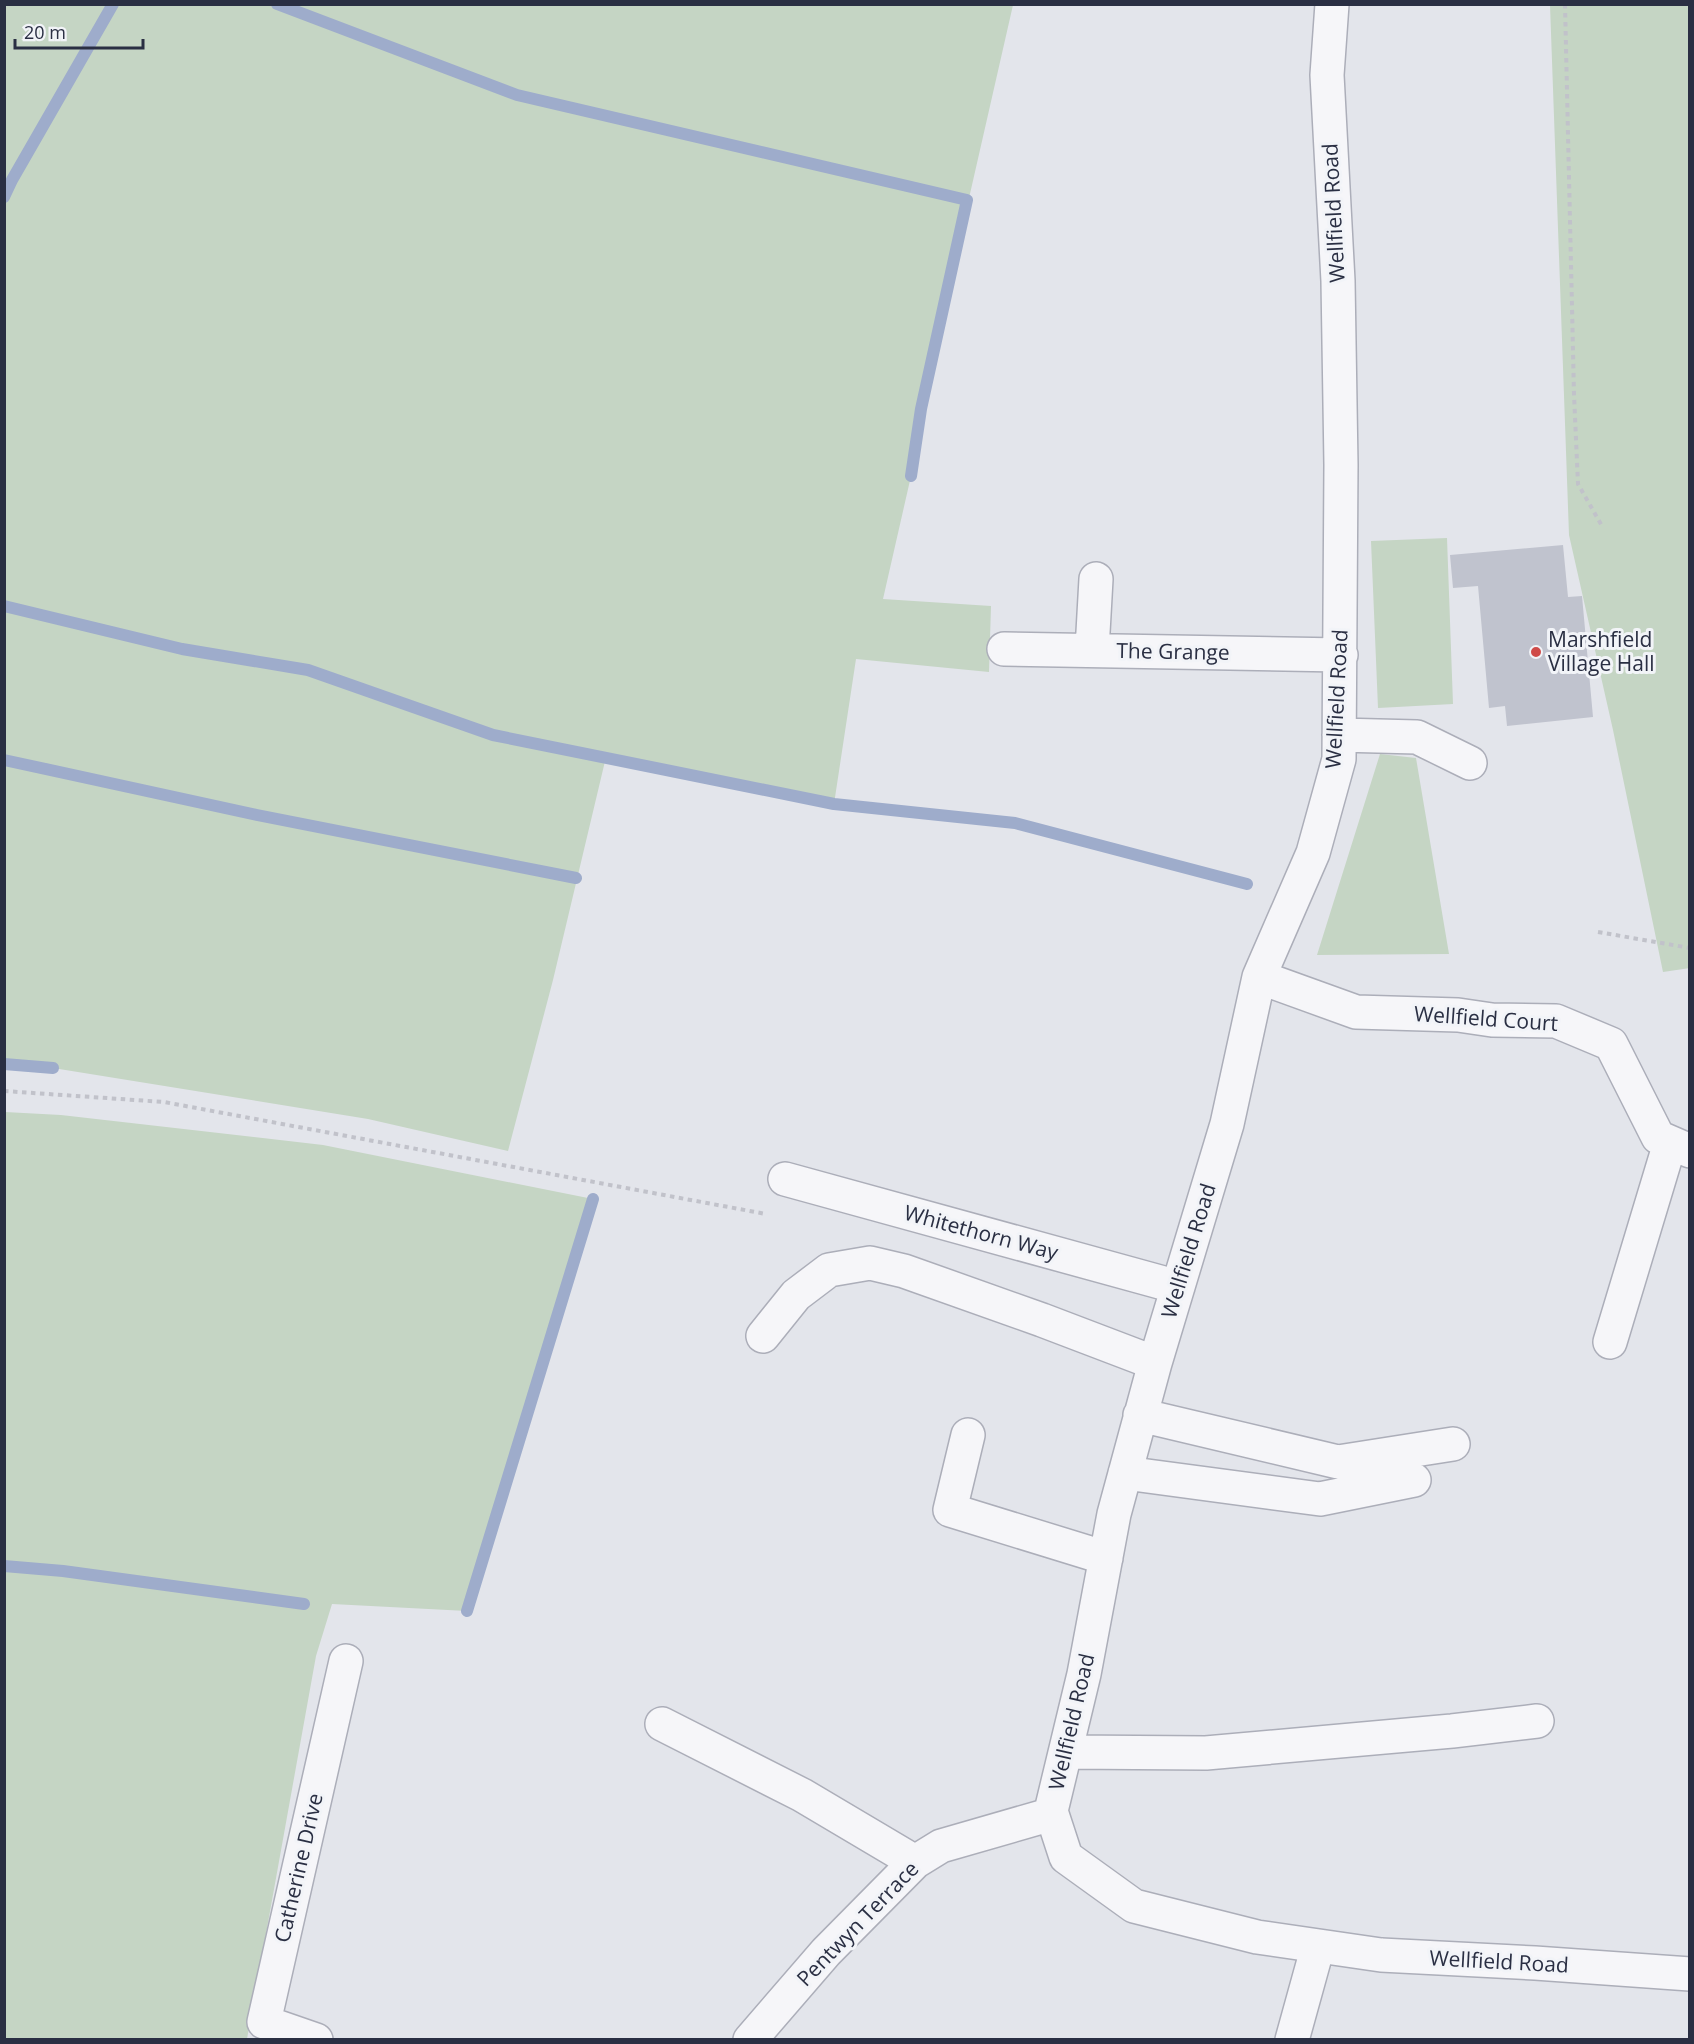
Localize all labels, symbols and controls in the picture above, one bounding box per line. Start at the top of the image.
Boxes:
scale bar [15,12,142,50]
text: 20 m [24,20,66,44]
street label: Wellfield Road [1315,143,1351,284]
place label: Marshfield Village Hall [1548,625,1655,677]
street label: Wellfield Road [1318,628,1354,769]
street label: The Grange [1116,636,1230,666]
marker: Marshfield Village Hall [1529,645,1543,659]
street label: Wellfield Court [1413,999,1559,1037]
street label: Wellfield Road [1154,1180,1222,1322]
street label: Whitethorn Way [901,1198,1062,1266]
street label: Wellfield Road [1042,1651,1100,1793]
street label: Catherine Drive [267,1790,329,1945]
street label: Pentwyn Terrace [790,1855,924,1992]
street label: Wellfield Road [1429,1943,1570,1979]

